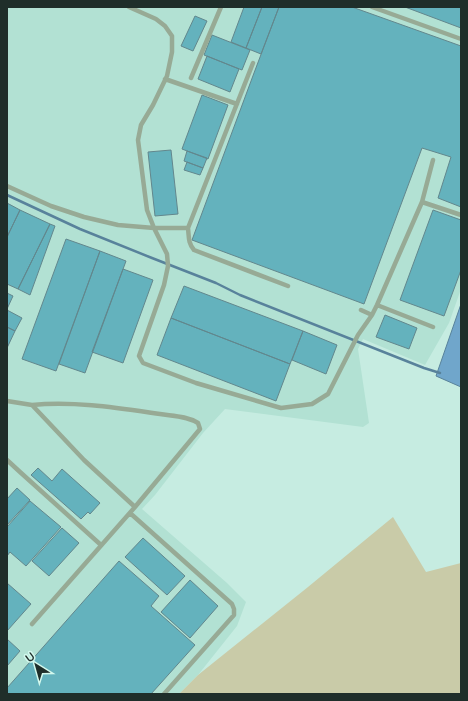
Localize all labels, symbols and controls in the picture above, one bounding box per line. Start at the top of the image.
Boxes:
north arrow [16,645,56,685]
text: U [23,650,38,665]

